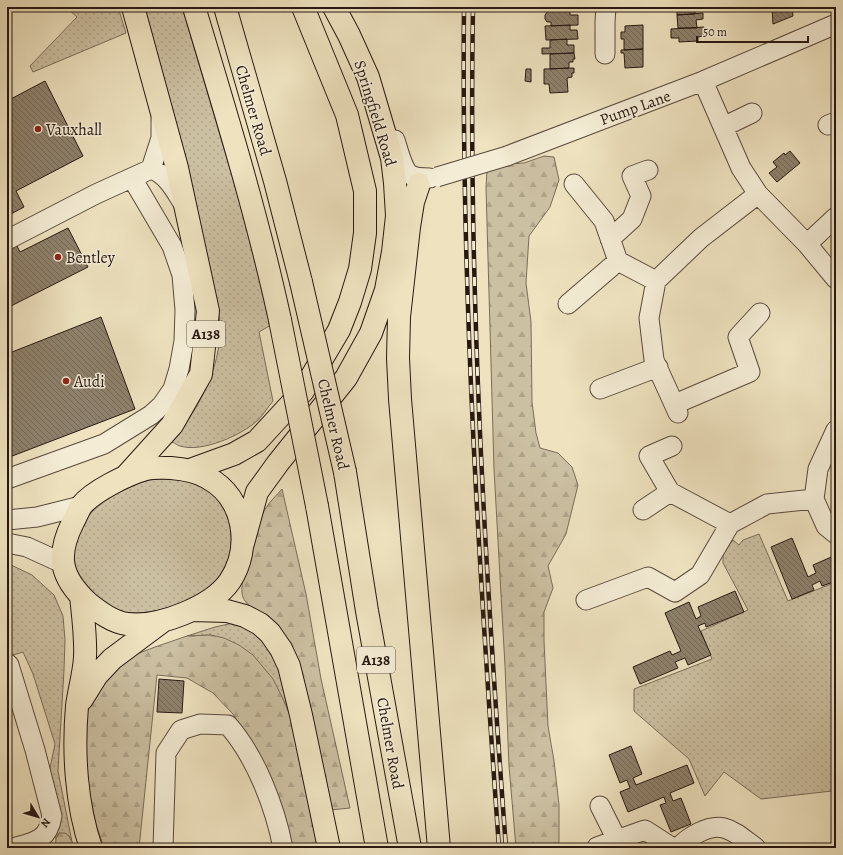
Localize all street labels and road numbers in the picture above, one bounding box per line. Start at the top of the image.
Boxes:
street label: Springfield Road [348,58,402,169]
street label: Chelmer Road [230,63,277,158]
street label: Pump Lane [597,85,674,131]
road number: A138 [187,321,225,347]
street label: Chelmer Road [312,377,354,472]
road number: A138 [357,647,395,673]
street label: Chelmer Road [371,696,409,791]

